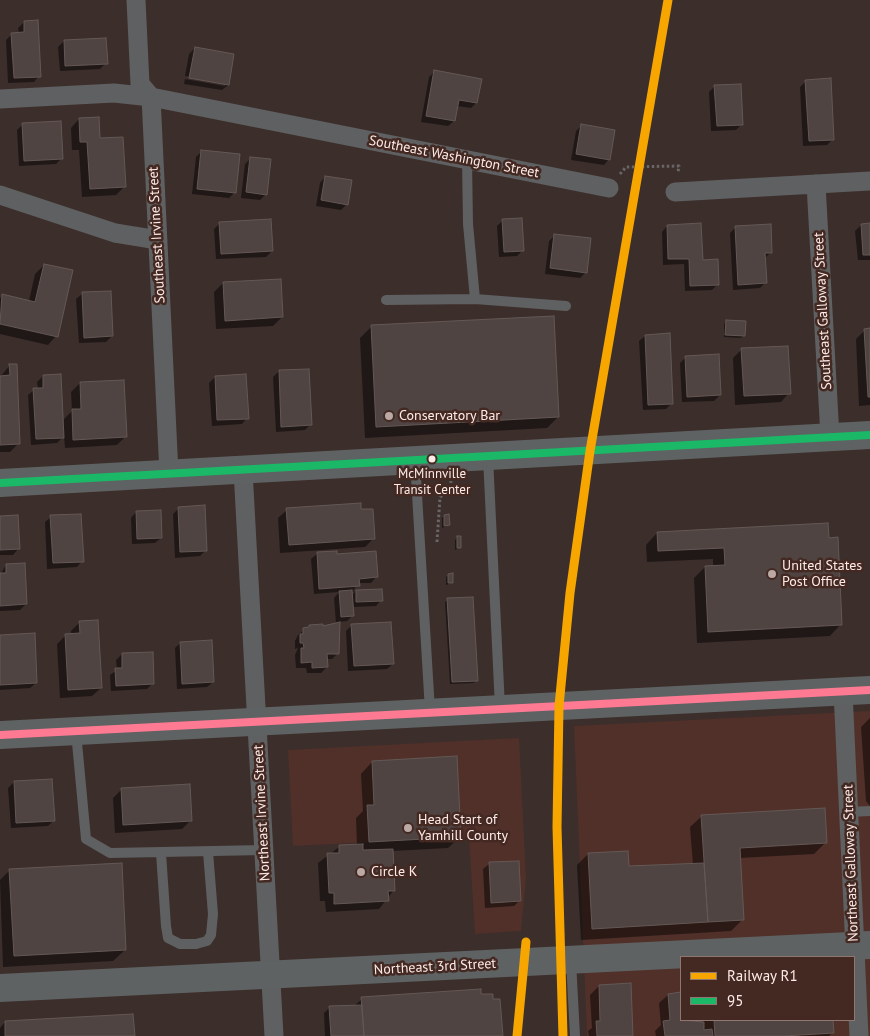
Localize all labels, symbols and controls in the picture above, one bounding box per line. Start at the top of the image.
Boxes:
street label: Southeast Washington Street [367,132,541,182]
street label: Southeast Irvine Street [145,166,169,304]
street label: Southeast Galloway Street [810,232,836,390]
place label: Conservatory Bar [399,408,500,424]
marker: Conservatory Bar [383,410,395,422]
marker: McMinnville Transit Center [427,454,437,464]
place label: McMinnville Transit Center [394,466,470,497]
place label: United States Post Office [782,558,862,590]
marker: United States Post Office [766,568,778,580]
street label: Northeast Irvine Street [250,744,274,882]
street label: Northeast Galloway Street [840,784,862,942]
place label: Head Start of Yamhill County [418,812,508,844]
marker: Head Start of Yamhill County [402,822,414,834]
place label: Circle K [371,864,417,880]
marker: Circle K [355,866,367,878]
street label: Northeast 3rd Street [373,955,497,979]
legend [680,956,855,1021]
text: Railway R1 [727,966,798,985]
text: 95 [727,991,743,1010]

